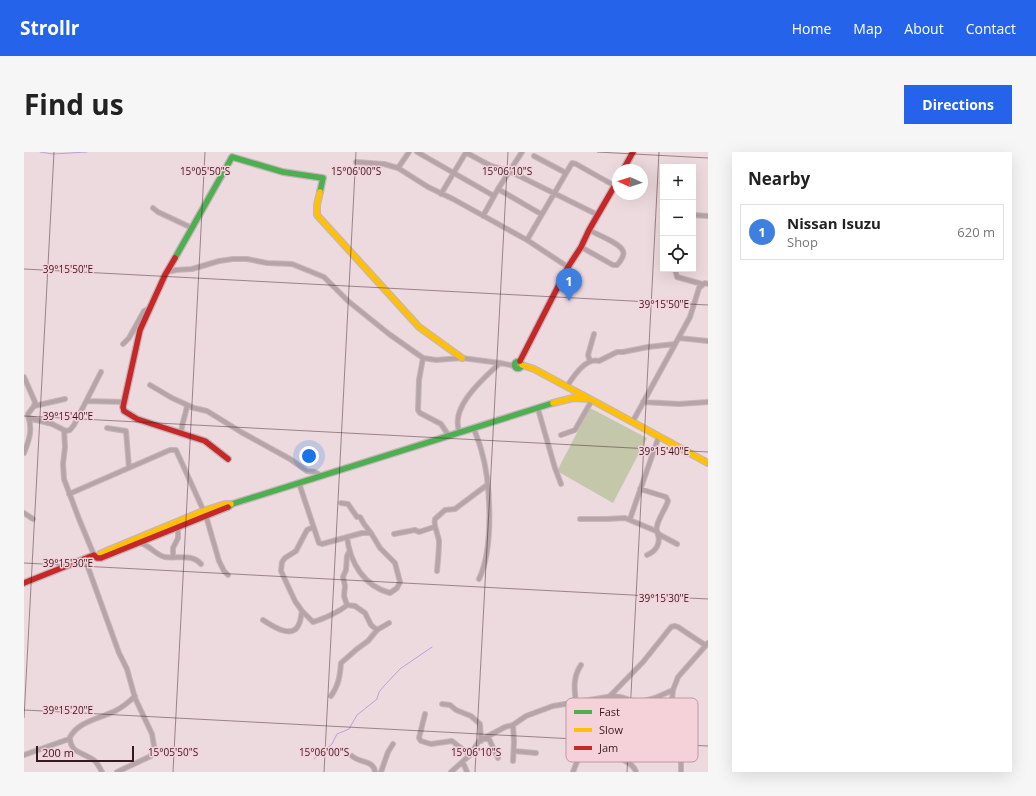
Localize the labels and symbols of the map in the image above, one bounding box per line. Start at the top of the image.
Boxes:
text: 15°05'50"S [180,164,230,178]
text: 15°06'00"S [331,164,381,178]
text: 15°06'10"S [482,164,532,178]
north arrow [612,164,648,200]
text: 39°15'50"E [43,262,93,276]
pin: 1 [556,268,582,301]
text: 39°15'50"E [639,297,689,311]
text: 39°15'40"E [43,409,93,423]
text: 39°15'40"E [639,444,689,458]
your location [299,446,319,466]
text: 39°15'30"E [43,556,93,570]
text: 39°15'30"E [639,591,689,605]
legend [566,698,698,762]
text: 39°15'20"E [43,703,93,717]
text: Fast [599,704,620,719]
text: Slow [599,722,623,737]
text: Jam [598,740,618,755]
scale bar [36,744,134,763]
text: 15°05'50"S [148,745,198,759]
text: 15°06'00"S [299,745,349,759]
text: 15°06'10"S [451,745,501,759]

